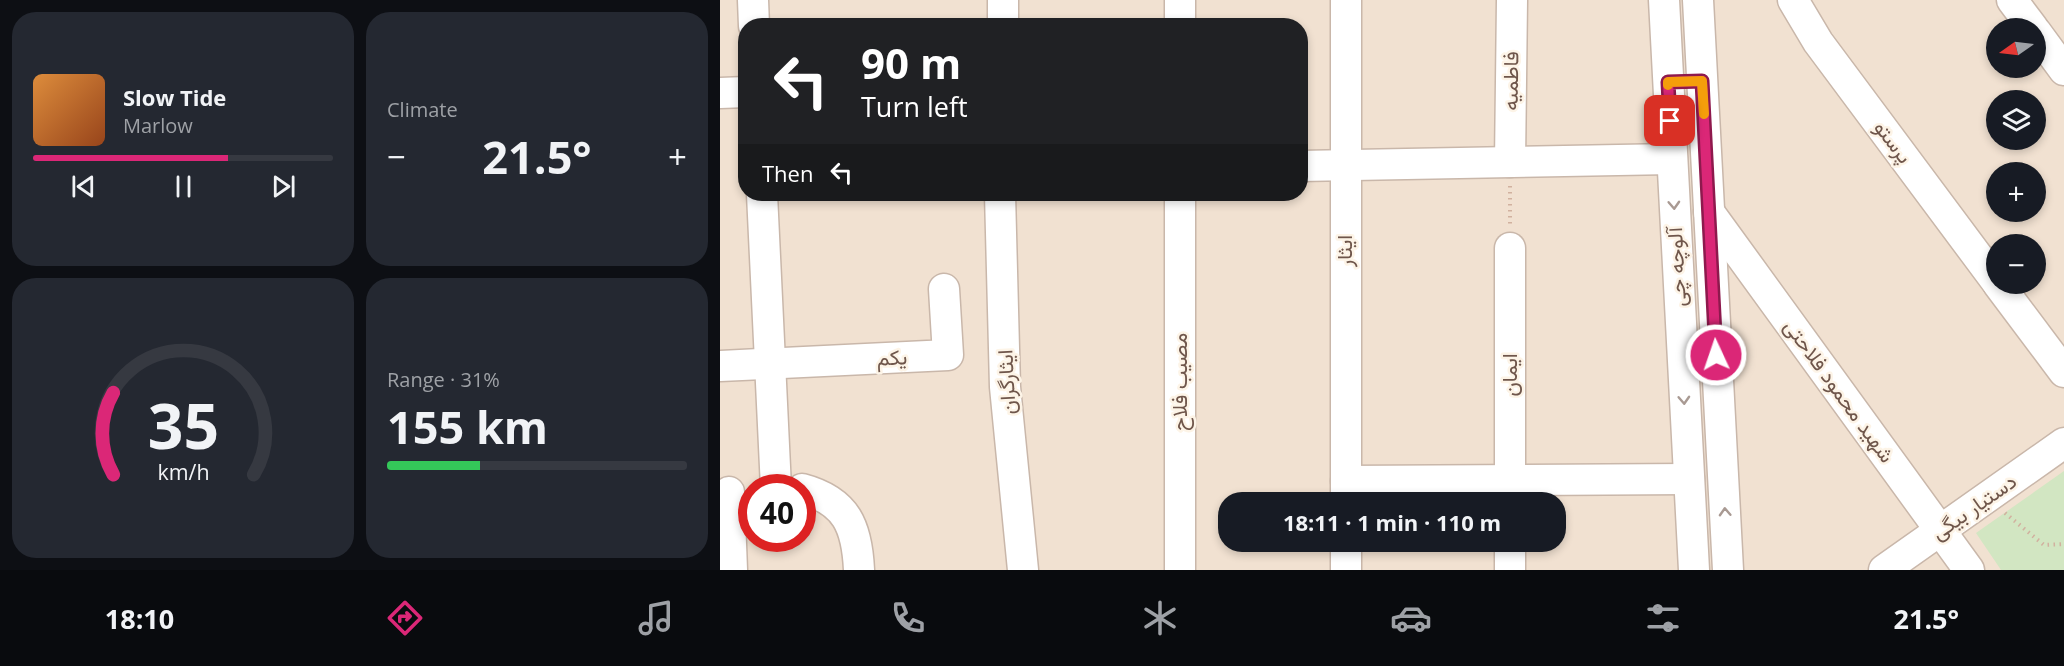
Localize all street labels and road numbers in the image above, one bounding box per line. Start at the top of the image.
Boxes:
street label: فاطمیه [1495,51,1525,111]
street label: پرستو [1868,114,1919,169]
street label: آلوچه چی [1660,224,1693,308]
street label: ایثار [1330,235,1358,268]
street label: شهید محمود فلاحتی [1778,313,1901,468]
street label: مصیب فلاح [1165,333,1194,431]
street label: یکم [876,342,908,373]
street label: ایثارگران [990,349,1022,415]
street label: ایمان [1495,353,1523,397]
street label: دستیار بیگی [1925,467,2022,546]

